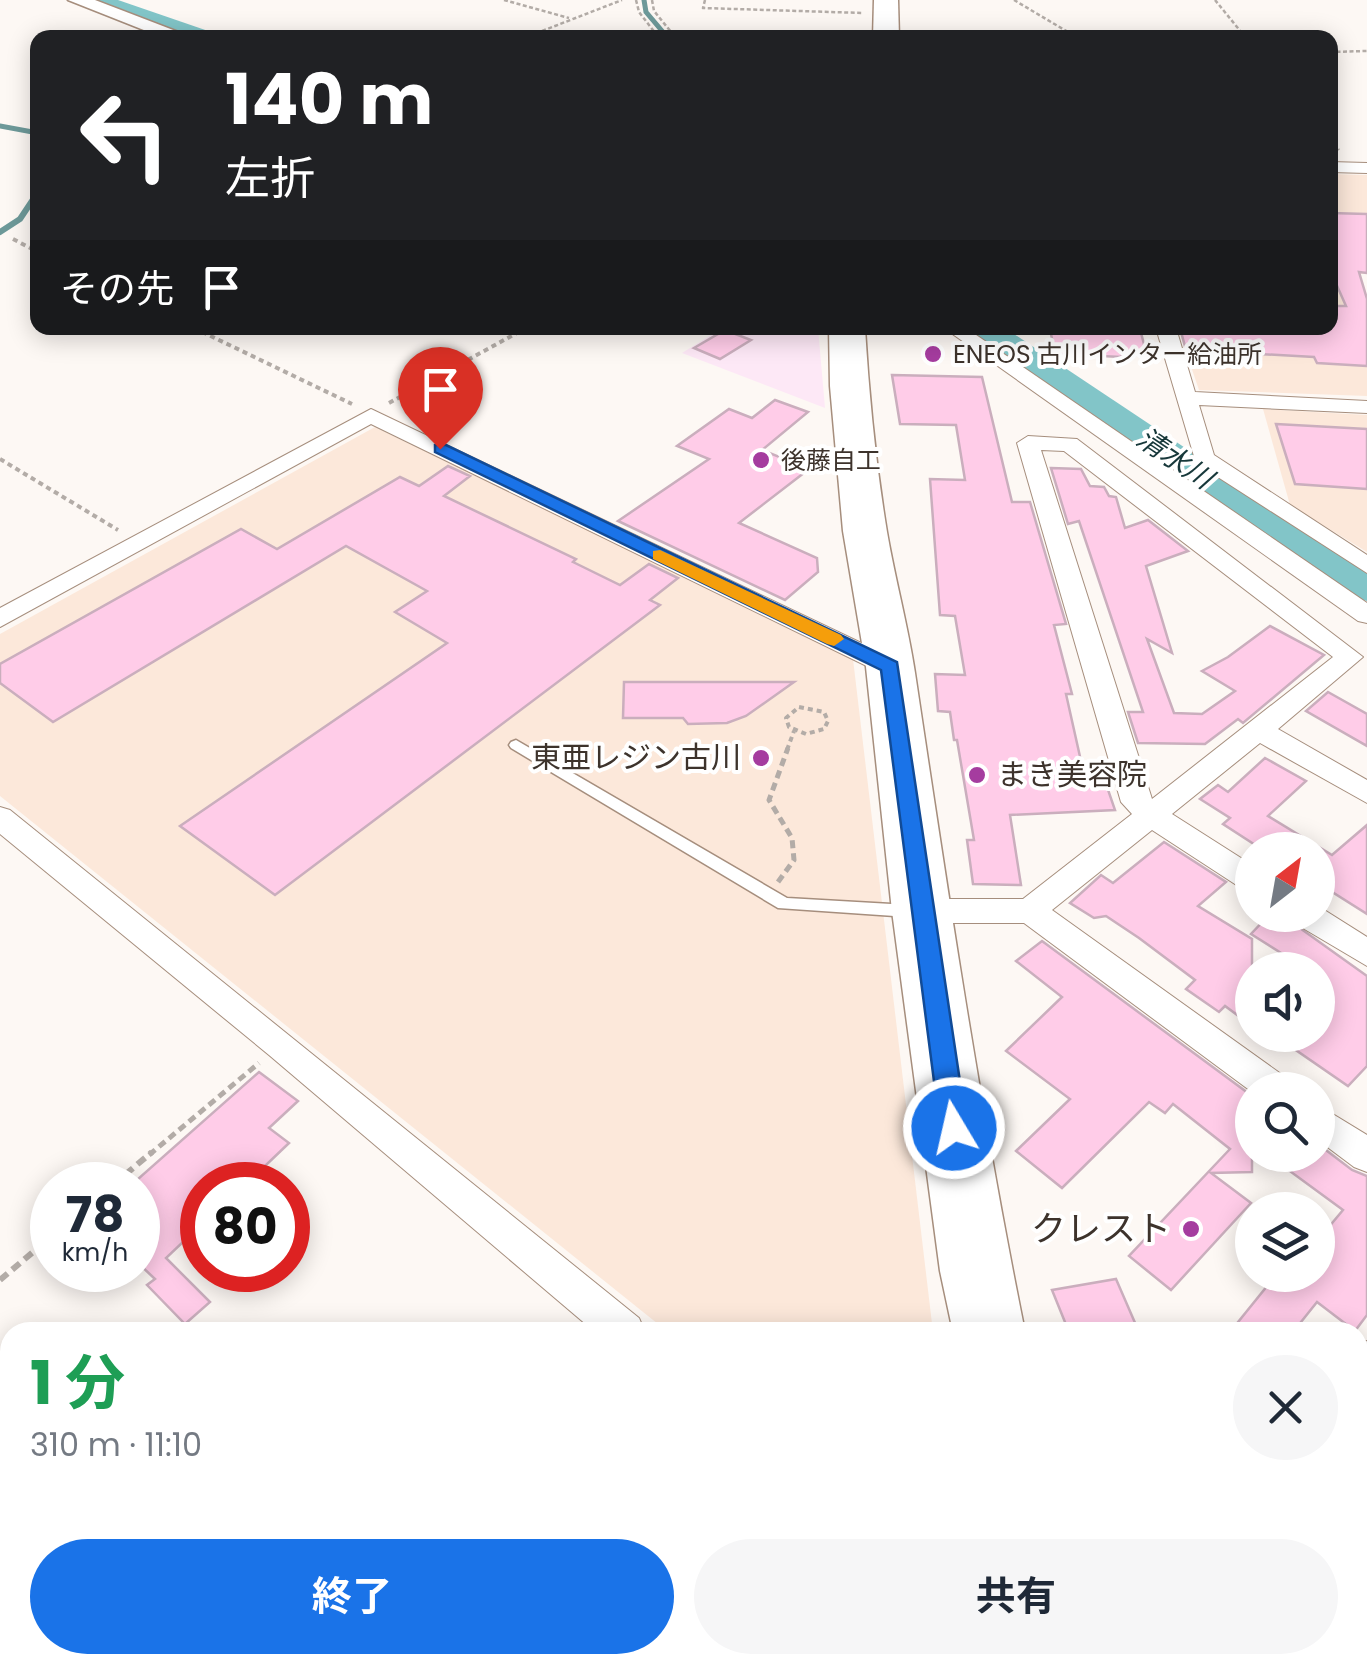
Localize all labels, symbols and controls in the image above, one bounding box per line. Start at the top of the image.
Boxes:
text: 140 m [225,50,433,149]
icon: left [60,70,190,200]
text: 左折 [225,147,315,210]
icon: arrive [194,260,249,315]
text: その先 [60,262,174,315]
place label: ENEOS 古川インター給油所 [953,337,1262,372]
marker: ENEOS 古川インター給油所 [922,343,944,365]
pin [398,347,483,450]
icon: arrive [413,362,468,417]
water label: 清水川 [1129,419,1223,500]
place label: 後藤自工 [781,443,881,478]
marker: 後藤自工 [750,449,772,471]
place label: 東亜レジン古川 [531,736,741,779]
marker: 東亜レジン古川 [750,747,772,769]
place label: まき美容院 [997,753,1147,796]
marker: まき美容院 [966,764,988,786]
north arrow [1235,832,1335,932]
map controls [1235,832,1335,1292]
button: sound [1235,952,1335,1052]
button: search [1235,1072,1335,1172]
position arrow [902,1076,1006,1180]
speed limit sign: 80 [180,1162,310,1292]
text: 78 [65,1179,125,1250]
button: layers [1235,1192,1335,1292]
place label: クレスト [1031,1204,1171,1253]
marker: クレスト [1180,1218,1202,1240]
text: km/h [62,1235,128,1270]
text: 1 分 [30,1341,125,1425]
button: close [1233,1355,1338,1460]
text: 310 m · 11:10 [30,1422,202,1467]
button: 終了 [30,1539,674,1654]
button: 共有 [694,1539,1338,1654]

